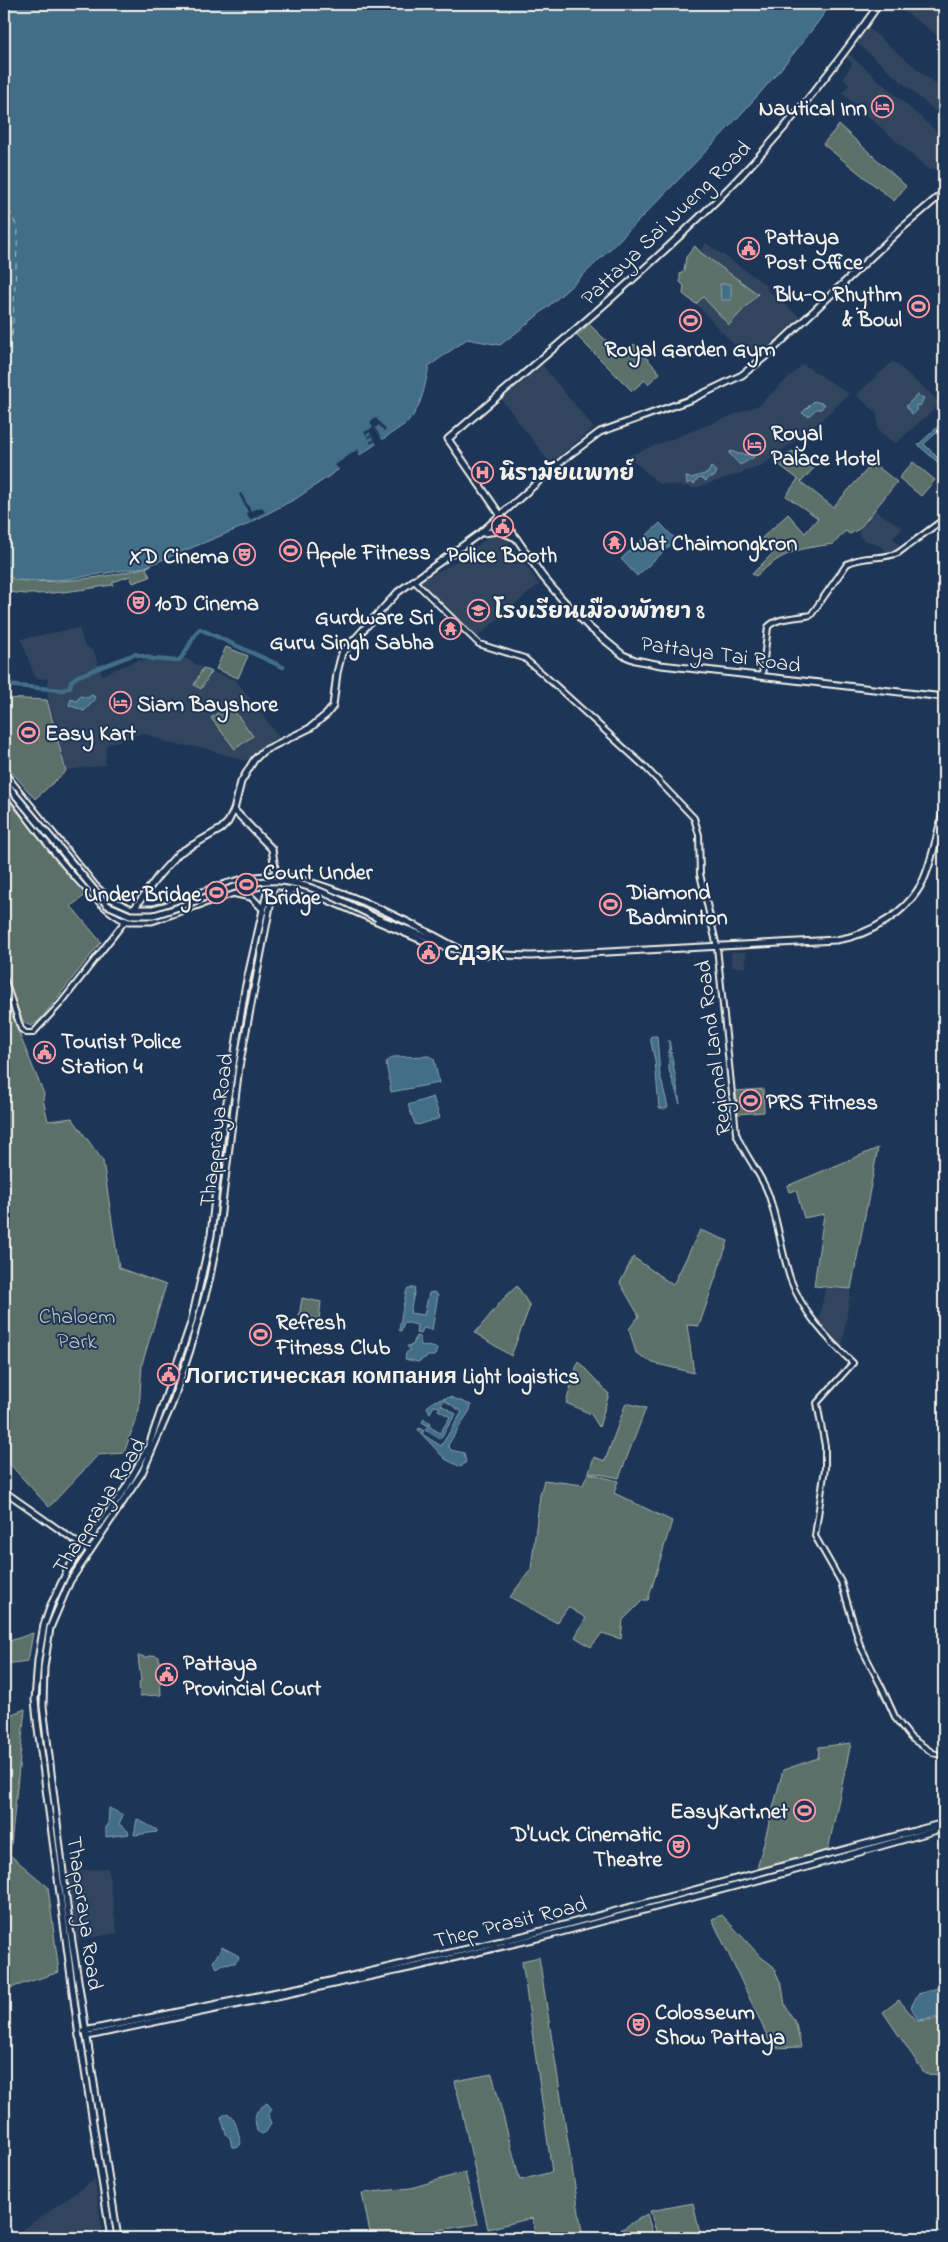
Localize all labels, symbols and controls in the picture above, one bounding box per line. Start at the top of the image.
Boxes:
place label: Nautical Inn [759,94,867,126]
hotel icon: Nautical Inn [871,95,895,119]
street label: Pattaya Sai Nueng Road [575,134,760,315]
place label: Pattaya Post Office [765,223,864,280]
public building icon: Pattaya Post Office [737,237,761,261]
place label: Blu-O Rhythm & Bowl [773,280,902,337]
sports icon: Blu-O Rhythm & Bowl [906,294,930,318]
sports icon: Royal Garden Gym [678,309,702,333]
place label: Royal Garden Gym [604,335,776,368]
place label: Royal Palace Hotel [771,419,880,476]
hotel icon: Royal Palace Hotel [743,433,767,457]
place label: นิรามัยแพทย์ [499,458,634,491]
hospital icon: นิรามัยแพทย์ [471,460,495,484]
public building icon: Police Booth [490,515,514,539]
place label: Wat Chaimongkron [630,529,797,562]
temple icon: Wat Chaimongkron [602,530,626,554]
place label: Apple Fitness [306,538,431,570]
sports icon: Apple Fitness [278,539,302,563]
place label: Police Booth [447,541,557,573]
place label: XD Cinema [129,542,229,574]
theatre icon: XD Cinema [233,543,257,567]
place label: 10D Cinema [155,589,259,621]
theatre icon: 10D Cinema [127,590,151,614]
place label: โรงเรียนเมืองพัทยา 8 [493,596,705,629]
school or university icon: โรงเรียนเมืองพัทยา 8 [466,598,490,622]
place label: Gurdware Sri Guru Singh Sabha [270,603,434,661]
temple icon: Gurdware Sri Guru Singh Sabha [438,617,462,641]
street label: Pattaya Tai Road [638,629,803,684]
place label: Siam Bayshore [137,690,279,723]
hotel icon: Siam Bayshore [109,691,133,715]
place label: Easy Kart [45,719,137,752]
sports icon: Easy Kart [17,720,41,744]
place label: Court Under Bridge [262,858,374,916]
sports icon: Court Under Bridge [235,872,259,896]
place label: Diamond Badminton [626,878,728,935]
place label: Under Bridge [84,880,202,913]
sports icon: Under Bridge [205,881,229,905]
sports icon: Diamond Badminton [599,892,623,916]
place label: СДЭК [444,939,505,971]
public building icon: СДЭК [416,940,440,964]
street label: Regional Land Road [688,958,743,1137]
place label: Tourist Police Station 4 [61,1027,182,1084]
public building icon: Tourist Police Station 4 [33,1041,57,1065]
street label: Thappraya Road [193,1051,244,1209]
place label: PRS Fitness [766,1088,878,1120]
sports icon: PRS Fitness [738,1089,762,1113]
park label: Chaloem Park [39,1302,115,1359]
place label: Refresh Fitness Club [275,1308,390,1365]
sports icon: Refresh Fitness Club [248,1322,272,1346]
place label: Логистическая компания Light logistics [185,1362,579,1395]
public building icon: Логистическая компания Light logistics [157,1363,181,1387]
street label: Thappraya Road [46,1432,156,1581]
place label: Pattaya Provincial Court [183,1649,322,1706]
public building icon: Pattaya Provincial Court [155,1663,179,1687]
place label: EasyKart.net [670,1797,789,1830]
sports icon: EasyKart.net [792,1798,816,1822]
place label: D'Luck Cinematic Theatre [510,1820,663,1877]
street label: Thappraya Road [55,1834,110,1993]
theatre icon: D'Luck Cinematic Theatre [666,1834,690,1858]
street label: Thep Prasit Road [431,1889,590,1958]
place label: Colosseum Show Pattaya [655,1998,785,2056]
theatre icon: Colosseum Show Pattaya [627,2012,651,2036]

